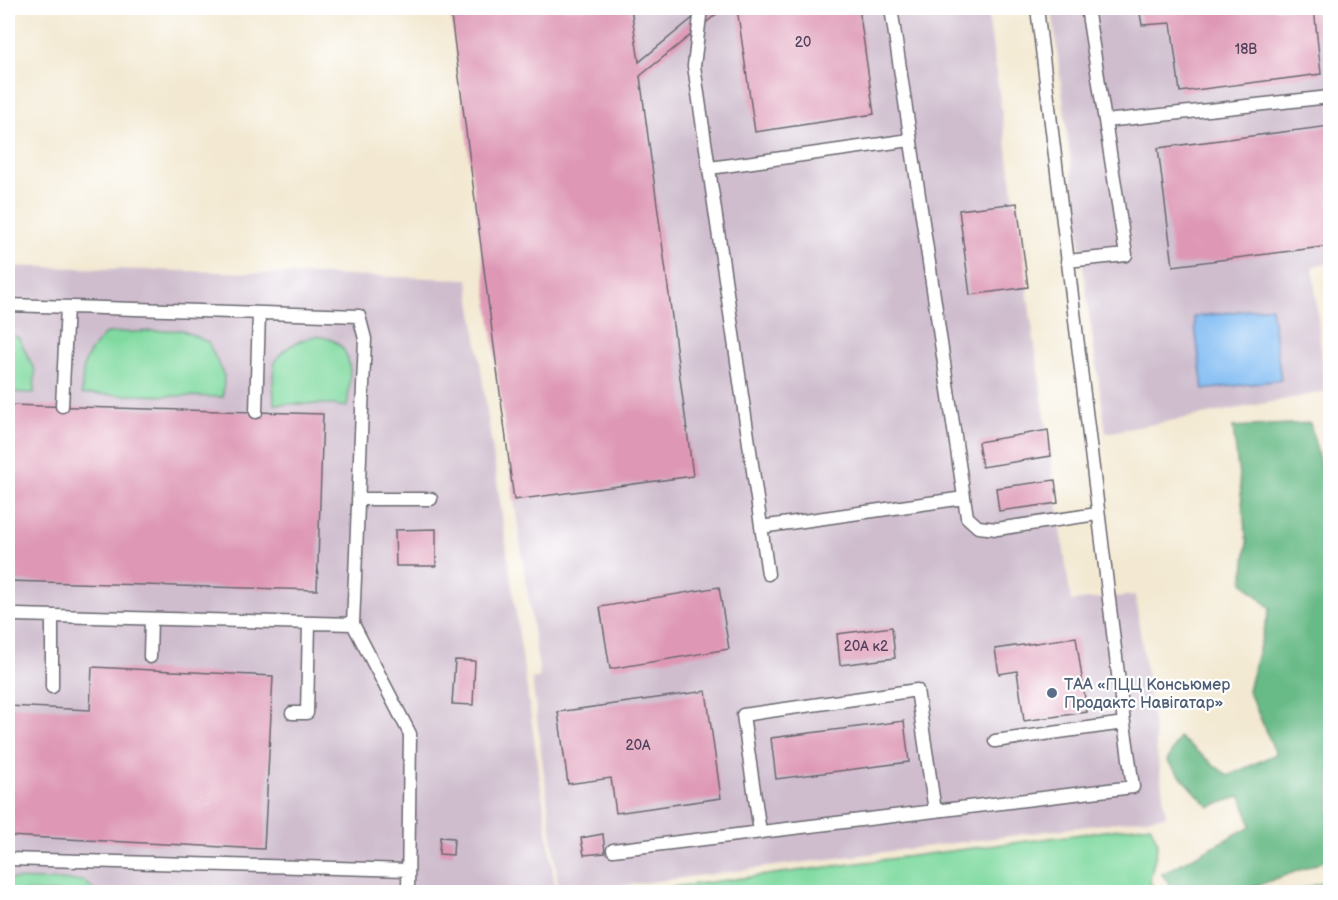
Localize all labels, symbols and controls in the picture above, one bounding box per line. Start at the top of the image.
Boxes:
house number: 20 [795,34,811,51]
house number: 18В [1235,41,1257,58]
house number: 20А к2 [844,638,889,655]
place label: ТАА «ПЦЦ Консьюмер Продактс Навігатар» [1064,676,1230,713]
marker: ТАА «ПЦЦ Консьюмер Продактс Навігатар» [1045,686,1059,700]
house number: 20А [626,737,651,754]

